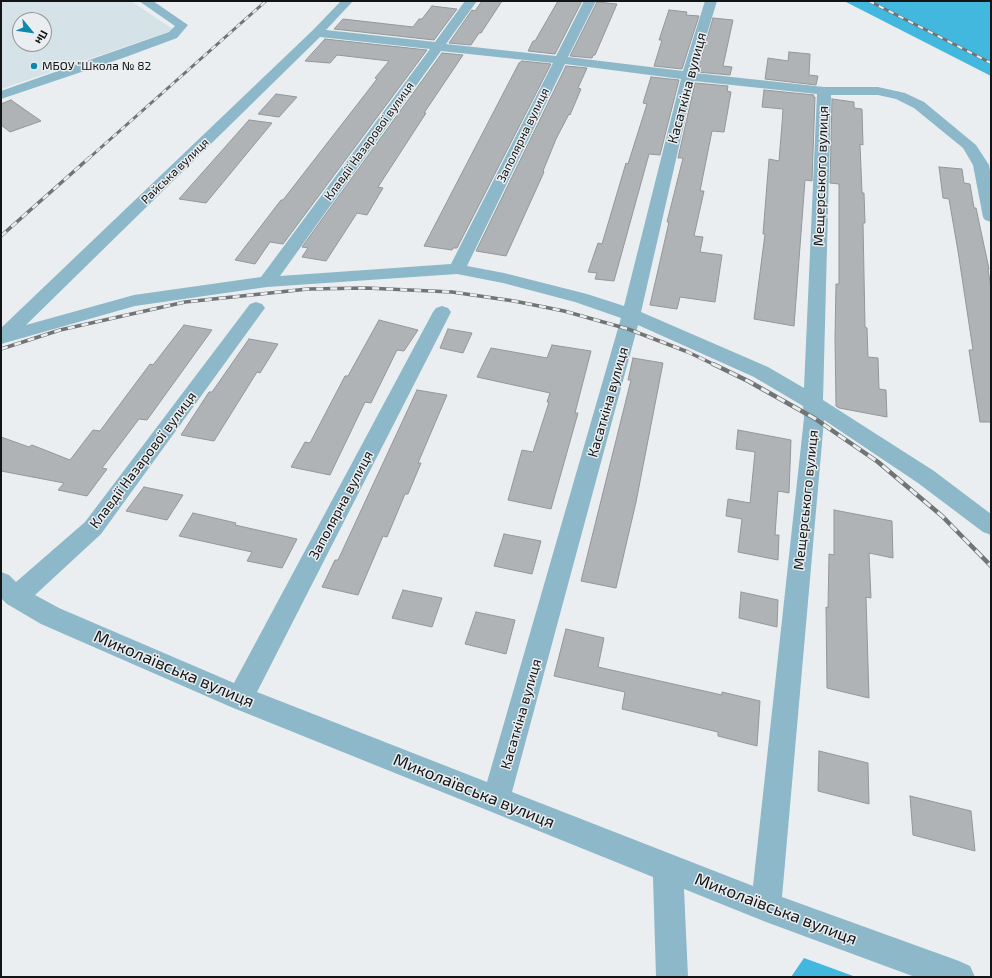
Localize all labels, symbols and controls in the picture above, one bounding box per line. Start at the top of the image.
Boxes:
north arrow [12,12,52,52]
text: Пн [33,28,51,47]
street label: Касаткіна вулиця [664,31,710,145]
place label: МБОУ "Школа № 82 [42,59,151,73]
marker: МБОУ "Школа № 82 [29,61,39,71]
street label: Клавдії Назарової вулиця [321,79,417,203]
street label: Заполярна вулиця [494,85,552,185]
street label: Мещерського вулиця [810,105,832,247]
street label: Райська вулиця [138,135,212,207]
street label: Касаткіна вулиця [584,345,632,459]
street label: Клавдії Назарової вулиця [86,388,200,532]
street label: Мещерського вулиця [790,429,822,571]
street label: Заполярна вулиця [305,448,377,562]
street label: Миколаївська вулиця [91,626,257,712]
street label: Касаткіна вулиця [497,657,545,771]
street label: Миколаївська вулиця [390,749,558,833]
street label: Миколаївська вулиця [692,869,860,949]

